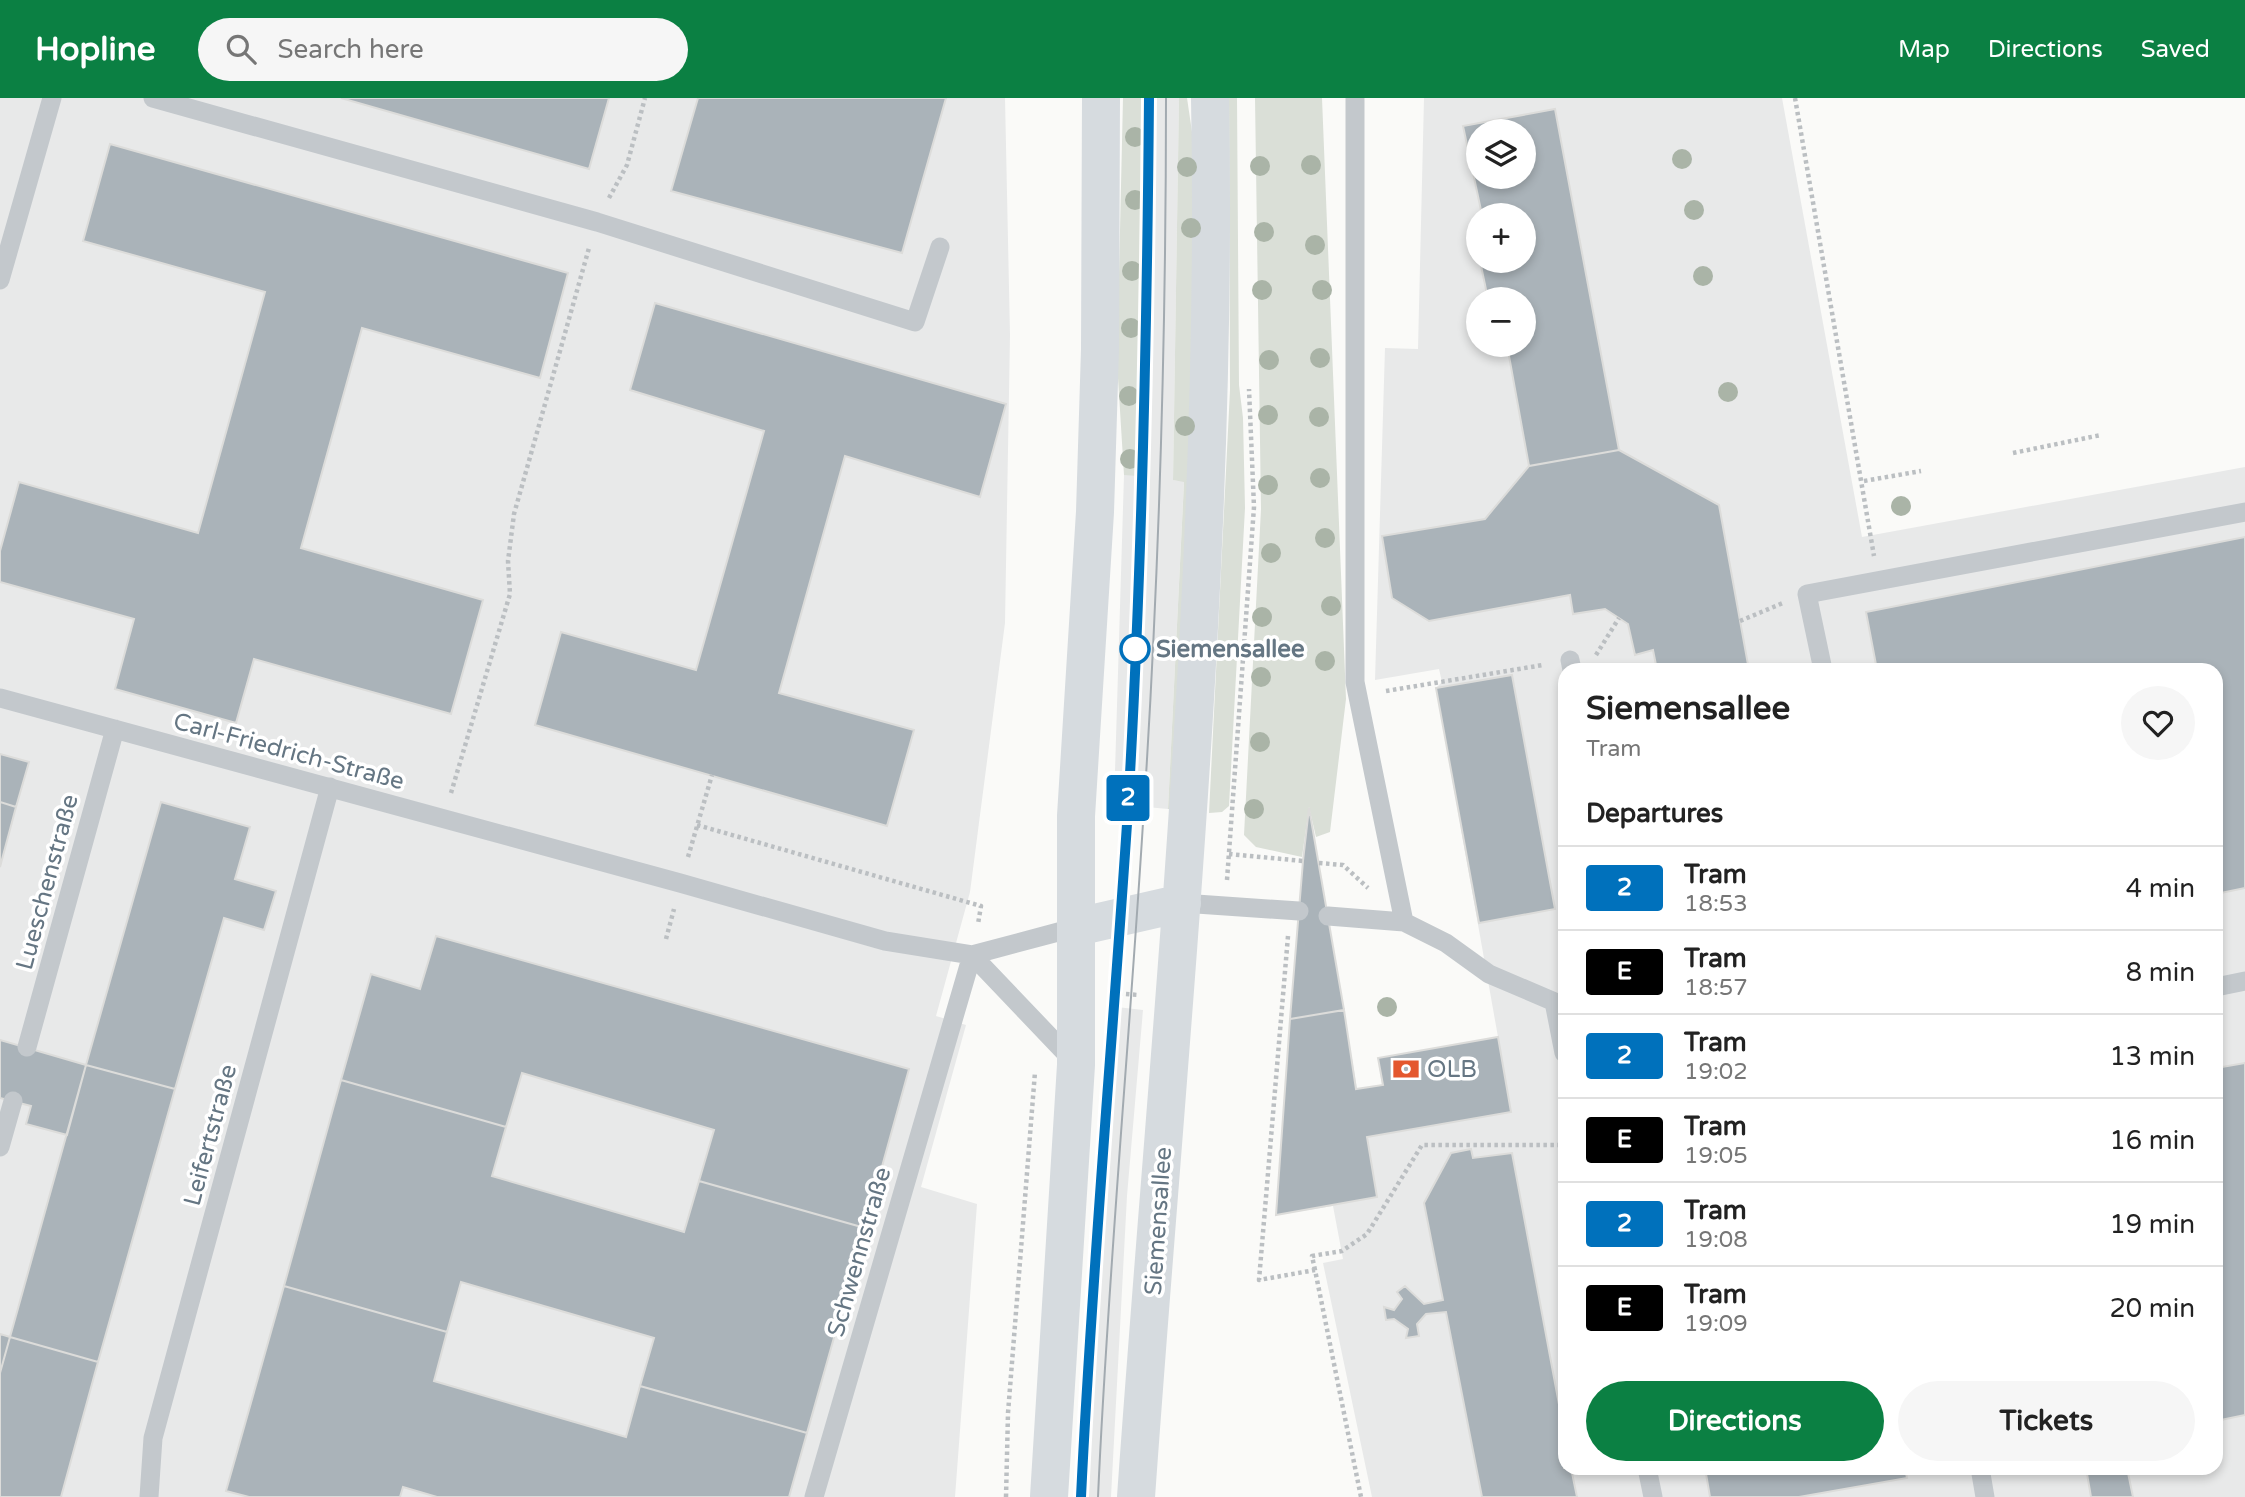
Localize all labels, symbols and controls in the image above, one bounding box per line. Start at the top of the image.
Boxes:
search box [198,18,688,81]
text: Hopline [35,30,156,69]
icon: search [222,30,260,68]
text: Search here [278,34,424,65]
text: Map [1898,35,1950,64]
text: Directions [1988,35,2103,64]
text: Saved [2141,35,2210,64]
map controls [1466,119,1536,357]
button: layers [1466,119,1536,189]
button: + [1466,203,1536,273]
button: − [1466,287,1536,357]
marker: Siemensallee [1120,634,1150,664]
place label: Siemensallee [1156,635,1305,664]
button: heart [2121,686,2195,760]
text: Siemensallee [1586,689,1790,728]
street label: Carl-Friedrich-Straße [170,707,407,796]
text: Tram [1586,735,1641,763]
line badge: 2 [1105,775,1151,821]
text: 2 [1120,783,1136,812]
street label: Lueschenstraße [10,791,85,973]
text: Departures [1586,798,1723,829]
text: Tram [1684,859,1747,890]
text: 2 [1617,873,1632,902]
text: 4 min [2126,873,2195,904]
text: 18:53 [1684,890,1748,918]
text: Tram [1684,943,1747,974]
text: E [1617,957,1632,986]
text: 8 min [2126,957,2195,988]
text: 18:57 [1684,974,1748,1002]
text: Tram [1684,1027,1747,1058]
text: 2 [1617,1041,1632,1070]
text: 13 min [2109,1041,2195,1072]
bank icon: OLB [1391,1054,1421,1084]
place label: OLB [1427,1055,1477,1084]
text: 19:02 [1684,1058,1748,1086]
street label: Leifertstraße [178,1061,243,1209]
text: Tram [1684,1111,1747,1142]
text: E [1617,1125,1632,1154]
text: 16 min [2109,1125,2195,1156]
text: 19:05 [1684,1142,1748,1170]
street label: Siemensallee [1139,1146,1178,1296]
street label: Schwennstraße [821,1164,898,1340]
text: Tram [1684,1195,1747,1226]
text: 2 [1617,1209,1632,1238]
text: 19 min [2109,1209,2195,1240]
text: 19:08 [1684,1226,1748,1254]
text: Tram [1684,1279,1747,1310]
text: E [1617,1293,1632,1322]
text: 20 min [2109,1293,2195,1324]
text: 19:09 [1684,1310,1748,1338]
button: Directions [1586,1381,1884,1461]
button: Tickets [1898,1381,2195,1461]

